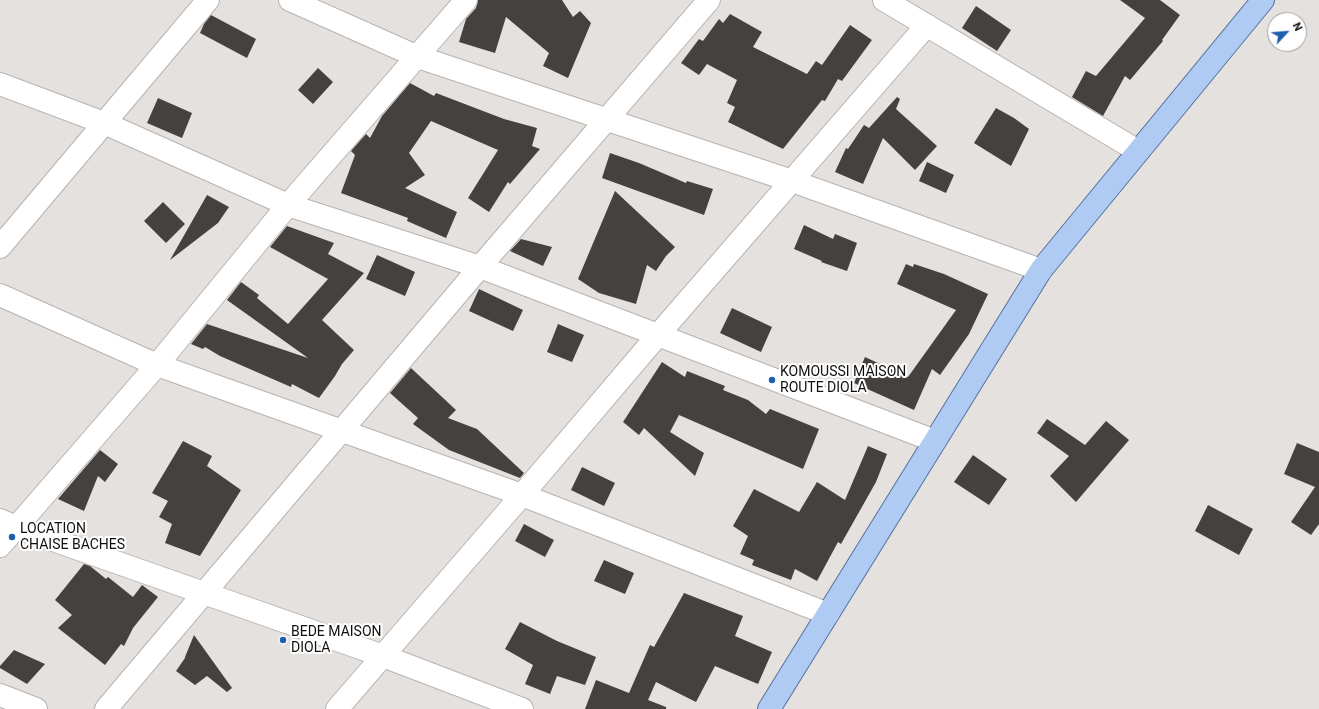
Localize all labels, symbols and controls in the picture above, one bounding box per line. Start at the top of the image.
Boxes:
north arrow [1267,12,1307,52]
text: N [1290,21,1305,33]
place label: KOMOUSSI MAISON ROUTE DIOLA [780,364,906,396]
marker: KOMOUSSI MAISON ROUTE DIOLA [767,375,777,385]
place label: LOCATION CHAISE BACHES [20,521,125,554]
marker: LOCATION CHAISE BACHES [7,532,17,542]
place label: BEDE MAISON DIOLA [291,624,382,656]
marker: BEDE MAISON DIOLA [278,635,288,645]

